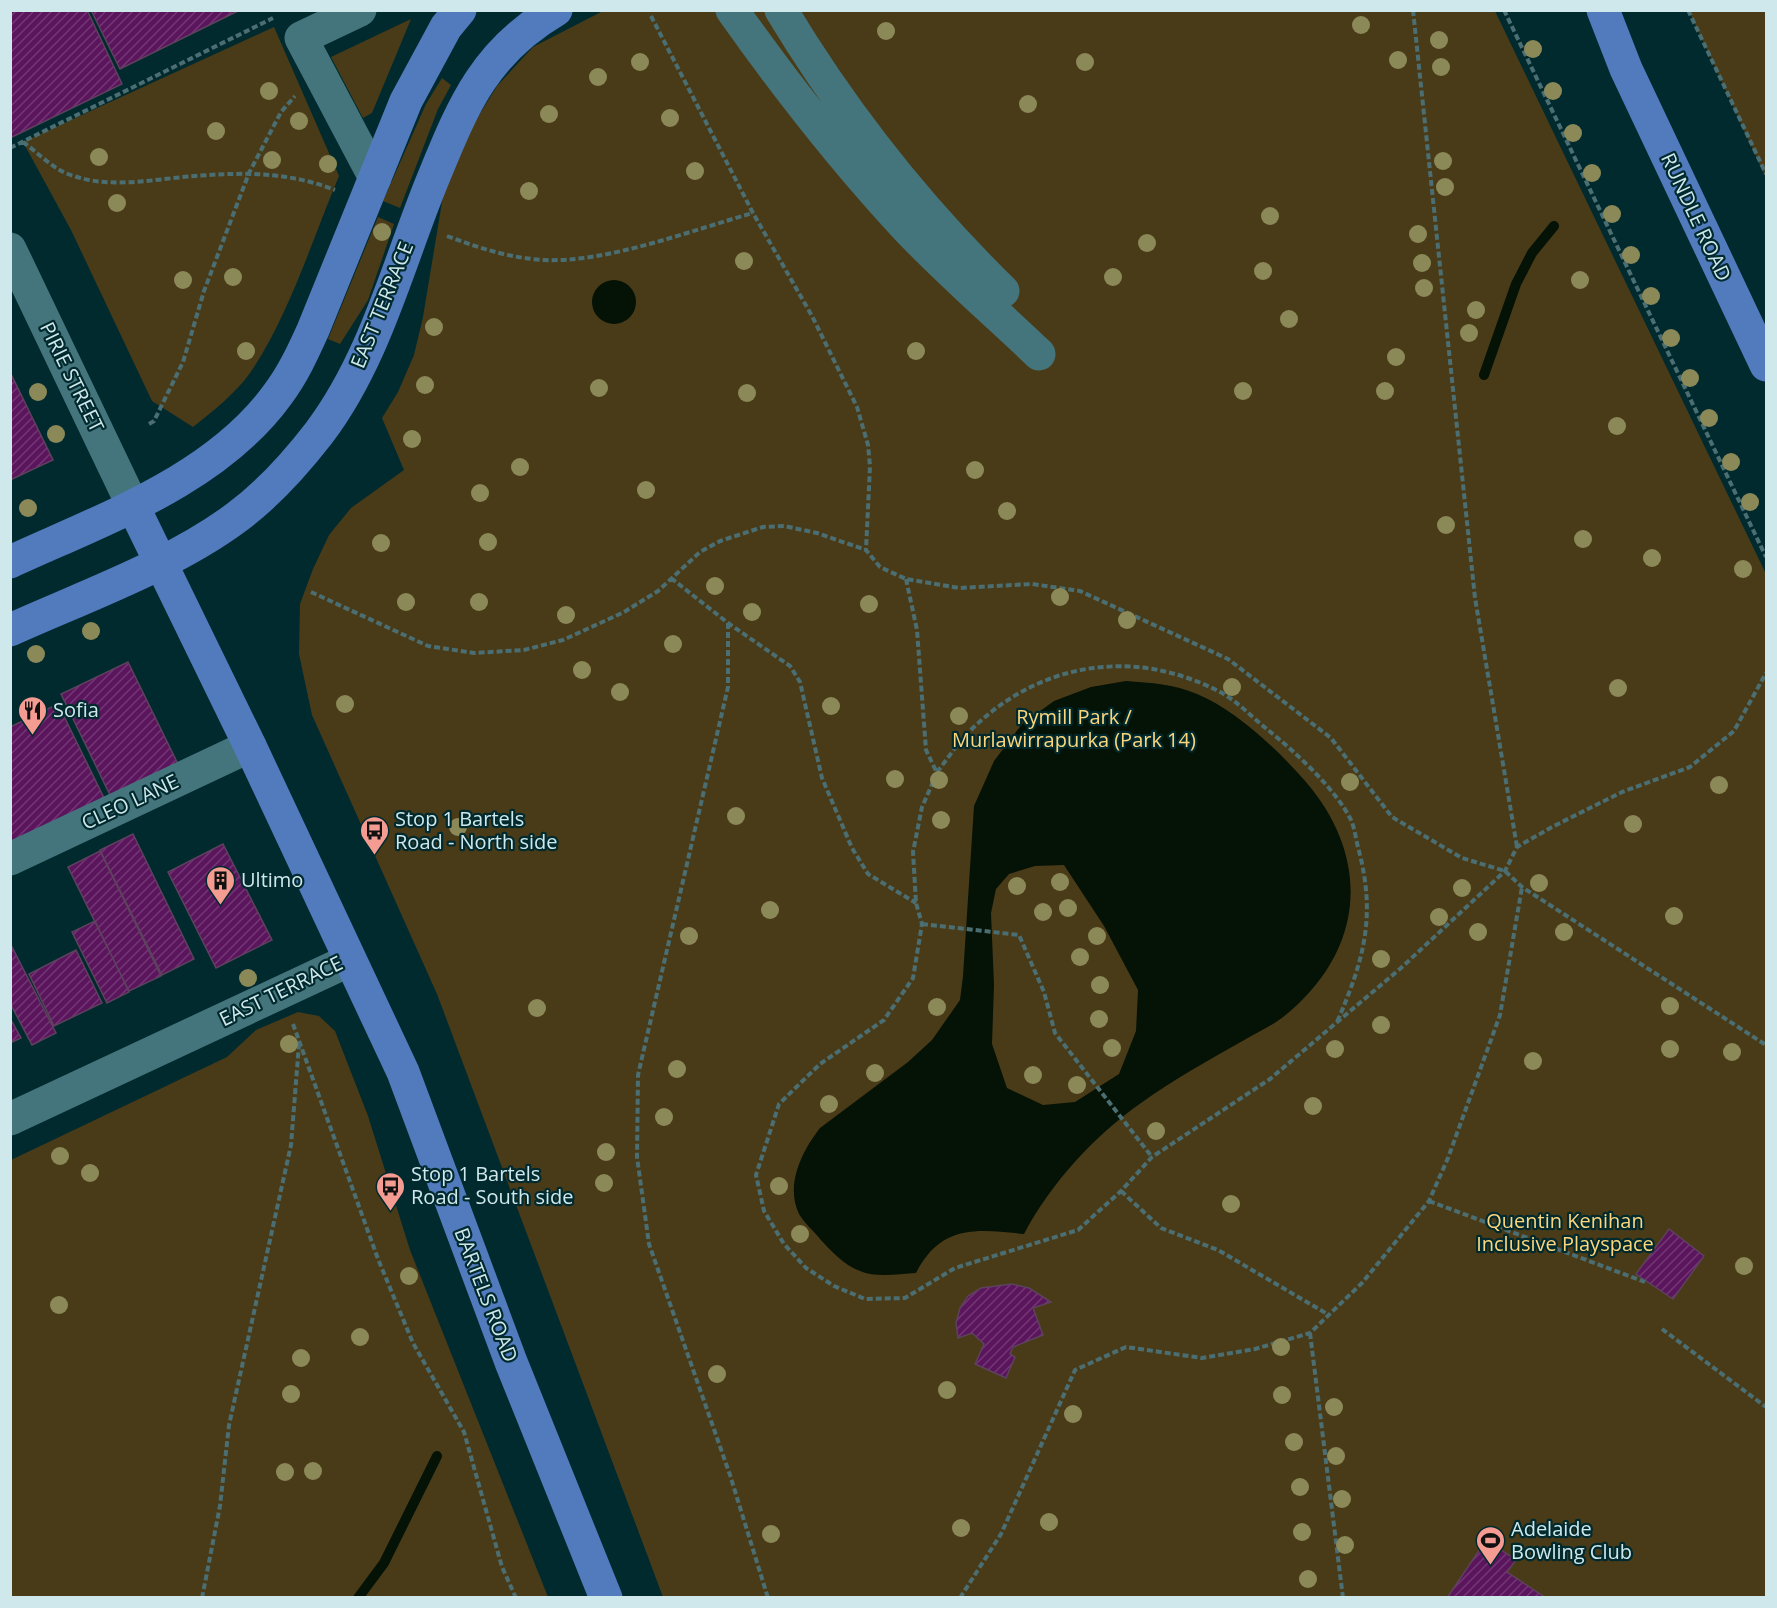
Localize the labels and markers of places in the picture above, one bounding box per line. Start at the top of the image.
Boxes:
restaurant icon: Sofia [16,694,48,736]
place label: Sofia [53,696,99,723]
place label: Stop 1 Bartels Road - North side [395,805,557,855]
bus stop icon: Stop 1 Bartels Road - North side [358,814,390,856]
building icon: Ultimo [204,864,236,906]
place label: Ultimo [241,866,303,893]
place label: Stop 1 Bartels Road - South side [411,1160,573,1210]
bus stop icon: Stop 1 Bartels Road - South side [374,1170,406,1212]
place label: Adelaide Bowling Club [1511,1515,1632,1565]
sports icon: Adelaide Bowling Club [1474,1524,1506,1566]

